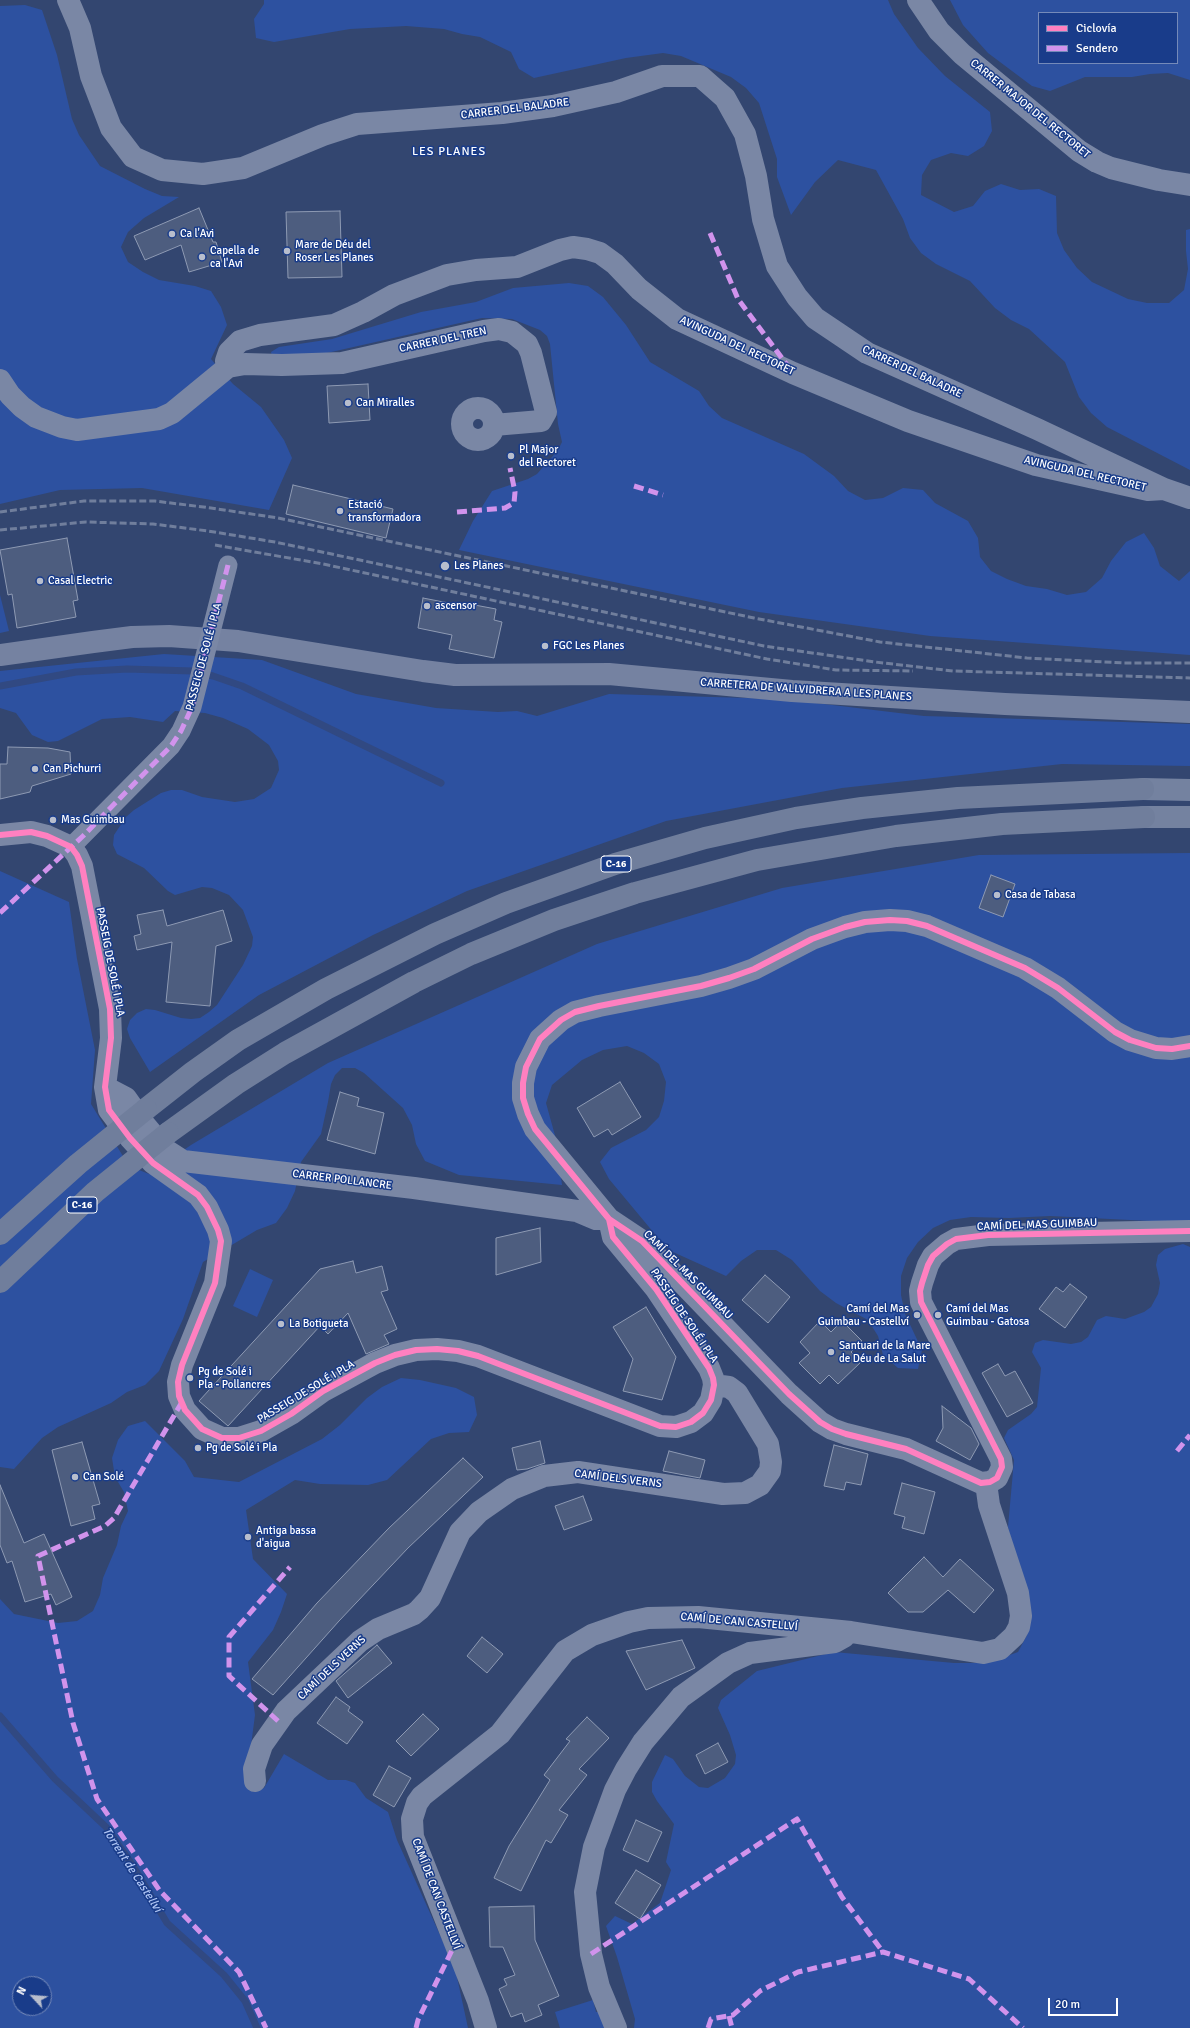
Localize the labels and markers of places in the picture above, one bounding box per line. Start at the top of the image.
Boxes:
place label: Ca l'Avi [180,227,214,241]
marker: Ca l'Avi [167,229,177,239]
place label: Mare de Déu del Roser Les Planes [295,238,374,264]
place label: Capella de ca l'Avi [210,244,259,270]
marker: Mare de Déu del Roser Les Planes [282,246,292,256]
marker: Capella de ca l'Avi [197,252,207,262]
place label: Can Miralles [356,396,415,410]
marker: Can Miralles [343,398,353,408]
place label: Pl Major del Rectoret [519,443,576,469]
marker: Pl Major del Rectoret [506,451,516,461]
place label: Estació transformadora [348,498,421,524]
marker: Estació transformadora [335,506,345,516]
place label: Les Planes [454,559,504,573]
marker: Les Planes [439,560,451,572]
place label: Casal Electric [48,574,112,588]
marker: Casal Electric [35,576,45,586]
place label: ascensor [435,599,477,613]
marker: ascensor [422,601,432,611]
place label: FGC Les Planes [553,639,624,653]
marker: FGC Les Planes [540,641,550,651]
place label: Can Pichurri [43,762,101,776]
marker: Can Pichurri [30,764,40,774]
place label: Mas Guimbau [61,813,125,827]
marker: Mas Guimbau [48,815,58,825]
place label: Casa de Tabasa [1005,888,1076,902]
marker: Casa de Tabasa [992,890,1002,900]
place label: Camí del Mas Guimbau - Castellví [818,1302,909,1328]
place label: Camí del Mas Guimbau - Gatosa [946,1302,1029,1328]
marker: Camí del Mas Guimbau - Castellví [912,1310,922,1320]
marker: Camí del Mas Guimbau - Gatosa [933,1310,943,1320]
place label: La Botigueta [289,1317,349,1331]
marker: La Botigueta [276,1319,286,1329]
place label: Santuari de la Mare de Déu de La Salut [839,1339,931,1365]
marker: Santuari de la Mare de Déu de La Salut [826,1347,836,1357]
place label: Pg de Solé i Pla - Pollancres [198,1365,271,1391]
marker: Pg de Solé i Pla - Pollancres [185,1373,195,1383]
place label: Pg de Solé i Pla [206,1441,277,1455]
marker: Pg de Solé i Pla [193,1443,203,1453]
place label: Can Solé [83,1470,124,1484]
marker: Can Solé [70,1472,80,1482]
place label: Antiga bassa d'aigua [256,1524,316,1550]
marker: Antiga bassa d'aigua [243,1532,253,1542]

